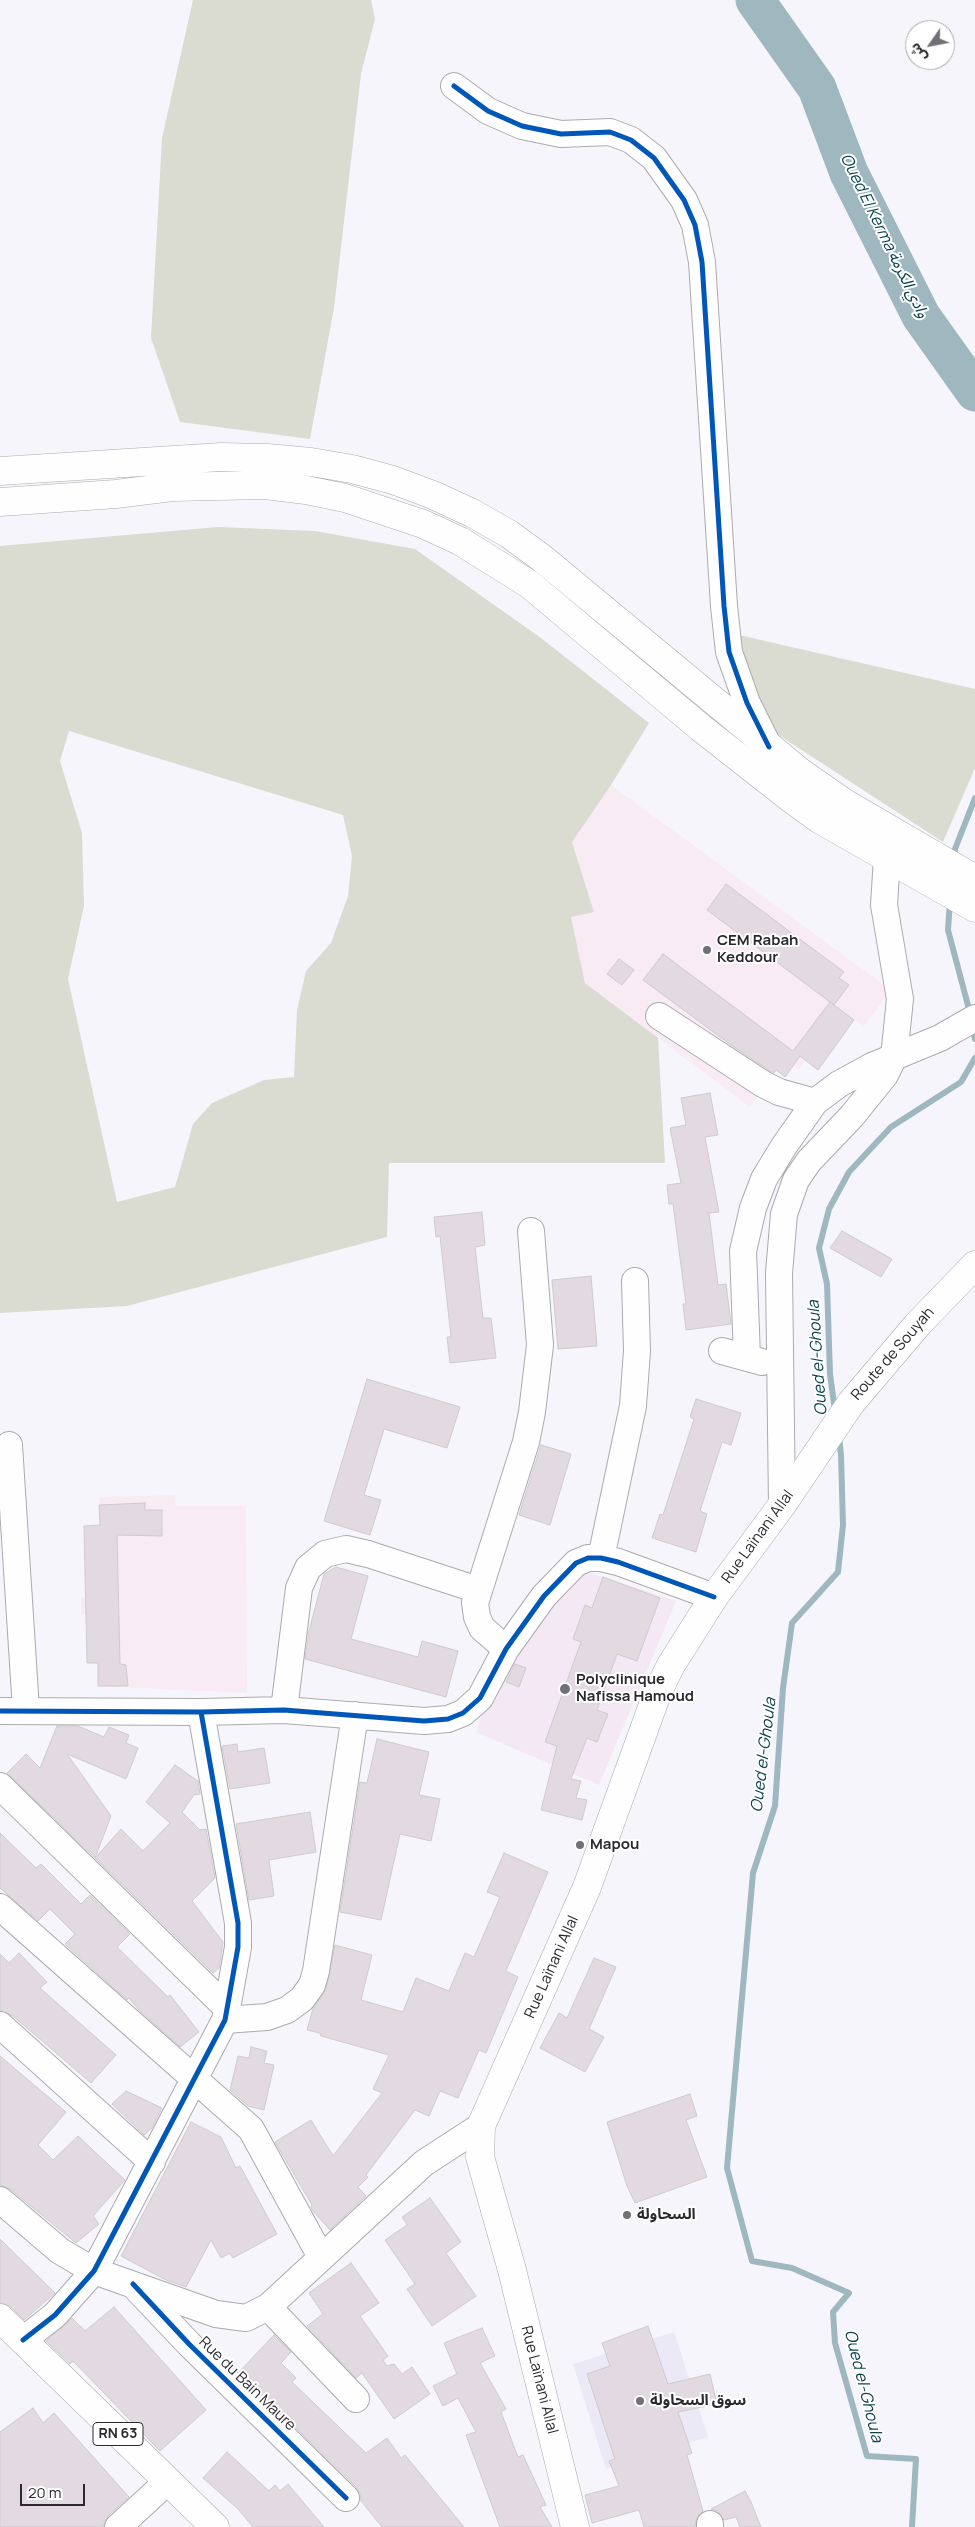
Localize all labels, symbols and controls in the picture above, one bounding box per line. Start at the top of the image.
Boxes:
north arrow [905,20,955,70]
text: ش [905,40,931,66]
water label: Oued El Kerma وادي الكرمة [836,151,932,321]
place label: CEM Rabah Keddour [717,932,798,967]
marker: CEM Rabah Keddour [701,944,713,956]
water label: Oued el-Ghoula [804,1300,832,1416]
street label: Route de Souyah [848,1304,938,1404]
street label: Rue Laïnani Allal [718,1487,798,1587]
place label: Polyclinique Nafissa Hamoud [576,1671,694,1706]
marker: Polyclinique Nafissa Hamoud [558,1682,572,1696]
water label: Oued el-Ghoula [747,1697,781,1813]
place label: Mapou [590,1836,639,1854]
marker: Mapou [574,1839,586,1851]
street label: Rue Laïnani Allal [521,1913,583,2021]
place label: السحاولة [637,2206,696,2224]
marker: السحاولة [621,2209,633,2221]
street label: Rue Laïnani Allal [517,2324,561,2436]
water label: Oued el-Ghoula [840,2328,886,2444]
street label: Rue du Bain Maure [195,2333,299,2435]
place label: سوق السحاولة [650,2392,746,2410]
marker: سوق السحاولة [634,2395,646,2407]
road number: RN 63 [93,2422,143,2446]
scale bar [22,2474,88,2506]
text: 20 m [28,2482,61,2503]

